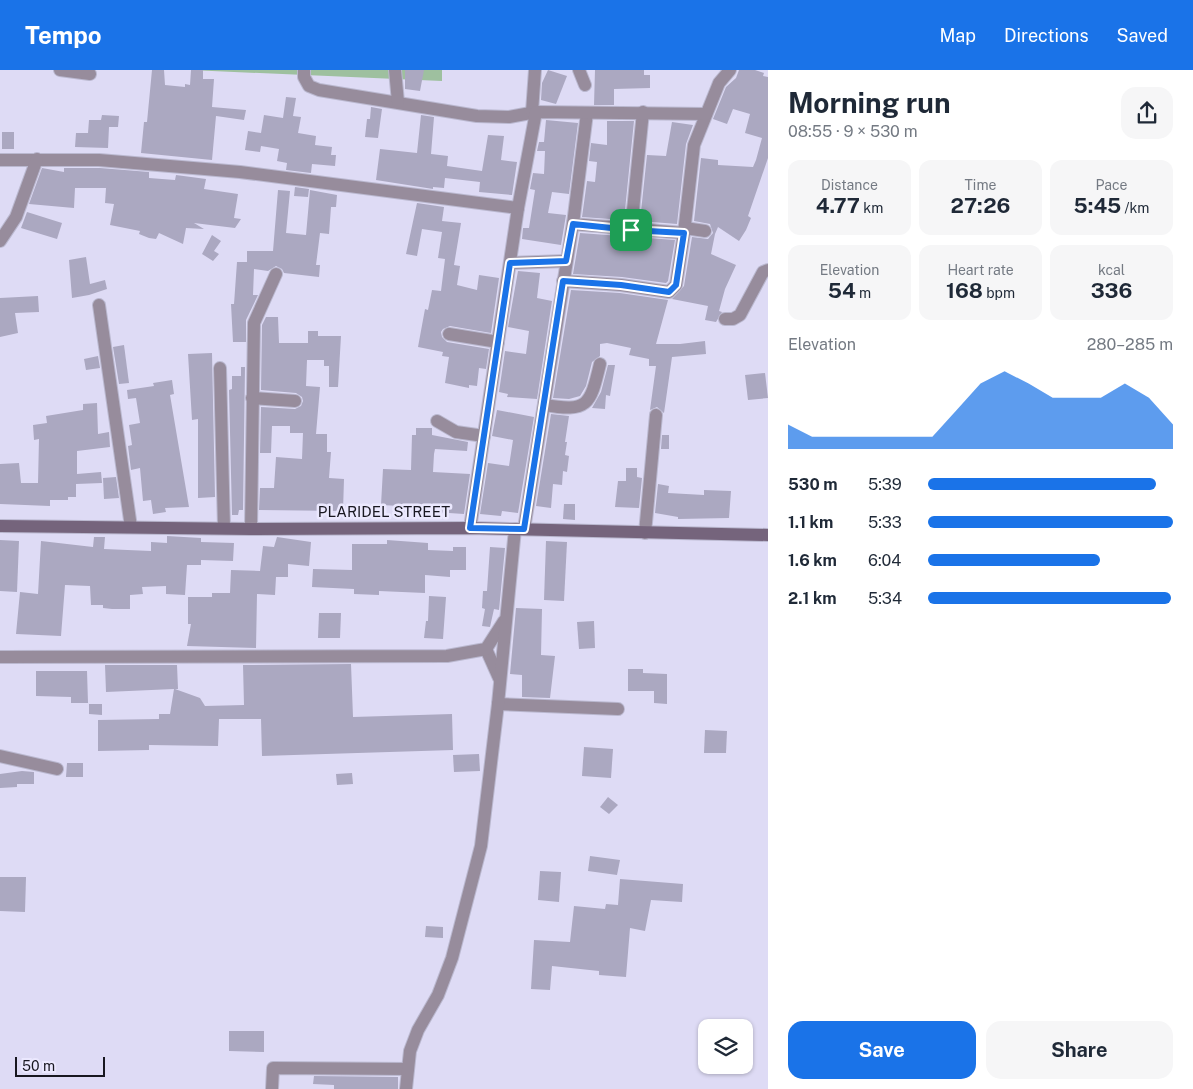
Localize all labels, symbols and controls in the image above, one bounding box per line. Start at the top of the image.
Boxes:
text: Tempo [25,21,102,49]
text: Map [939,25,976,46]
text: Directions [1004,25,1089,46]
text: Saved [1117,25,1168,46]
text: Morning run [788,86,951,119]
button: share [1121,87,1173,139]
text: 08:55 · 9 × 530 m [788,122,918,141]
text: Distance [821,177,878,193]
text: Time [965,177,996,193]
text: Pace [1095,177,1128,193]
text: 4.77 [816,193,860,218]
text: 27:26 [951,193,1010,218]
text: 5:45 [1074,193,1121,218]
text: km [860,200,883,216]
text: /km [1121,200,1149,216]
pin [610,209,652,251]
icon: arrive [617,216,645,244]
text: Elevation [820,262,879,278]
text: Heart rate [947,262,1014,278]
text: kcal [1098,262,1125,278]
text: 54 [828,278,856,303]
text: 168 [946,278,983,303]
text: 336 [1091,278,1132,303]
text: m [856,285,871,301]
text: bpm [983,285,1015,301]
text: Elevation [788,335,856,354]
text: 280–285 m [1087,335,1173,354]
text: 530 m [788,475,838,494]
text: 5:39 [868,475,902,494]
street label: PLARIDEL STREET [318,503,450,520]
text: 1.1 km [788,513,833,532]
text: 5:33 [868,513,902,532]
text: 1.6 km [788,551,837,570]
text: 6:04 [868,551,901,570]
text: 2.1 km [788,589,837,608]
text: 5:34 [868,589,902,608]
map controls [698,1019,753,1074]
button: layers [698,1019,753,1074]
button: Save [788,1021,976,1079]
button: Share [986,1021,1173,1079]
scale bar [15,1054,105,1077]
text: 50 m [22,1058,55,1074]

